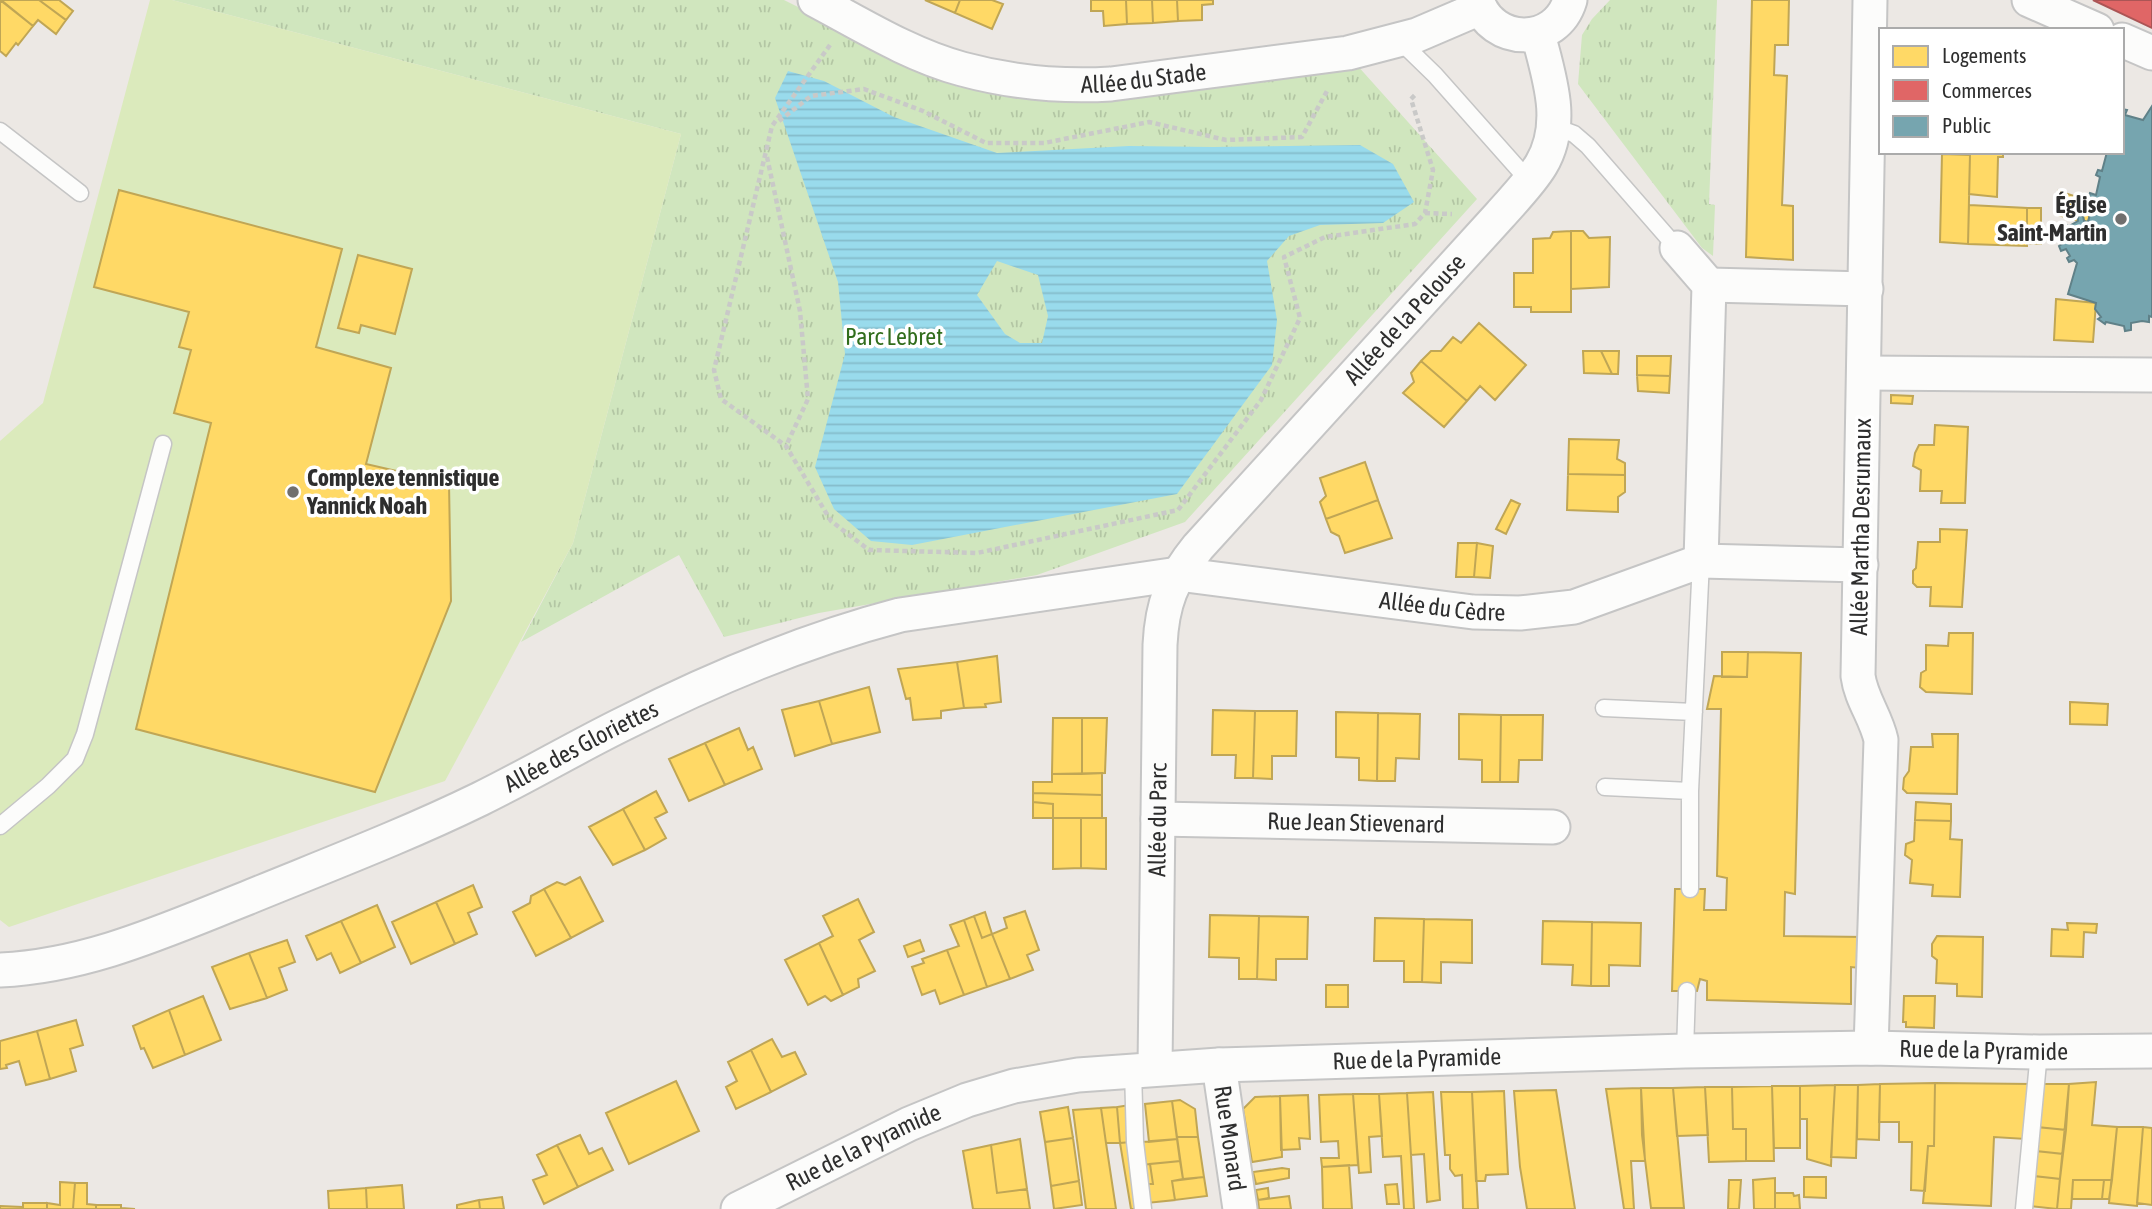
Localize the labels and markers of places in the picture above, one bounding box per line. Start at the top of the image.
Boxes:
place label: Église Saint-Martin [1998,191,2107,246]
marker: Église Saint-Martin [2113,211,2129,227]
place label: Complexe tennistique Yannick Noah [306,464,499,519]
marker: Complexe tennistique Yannick Noah [285,484,301,500]

